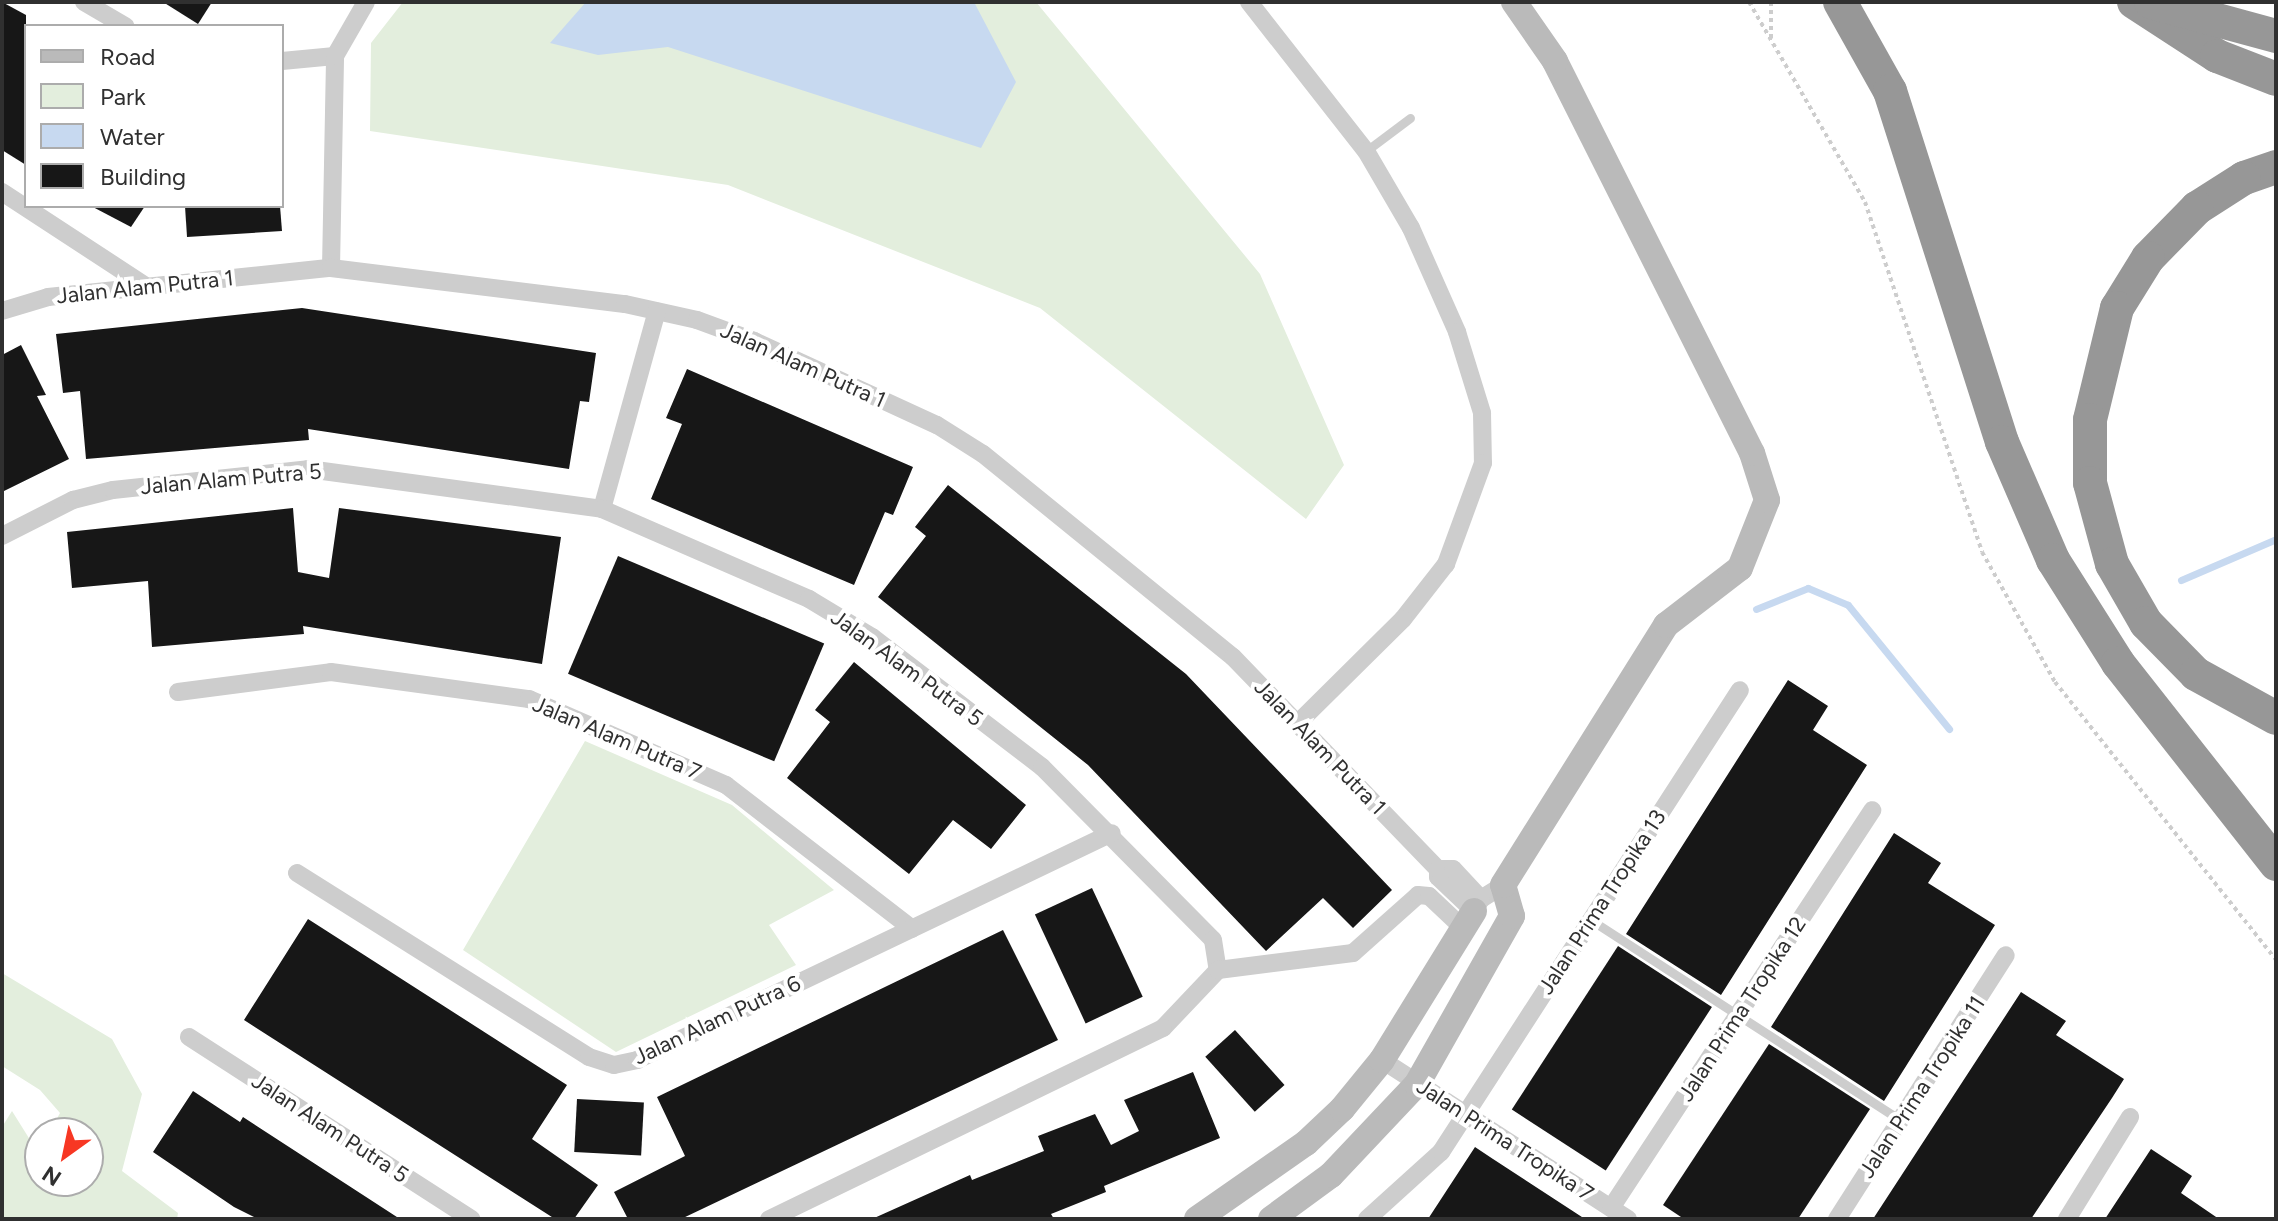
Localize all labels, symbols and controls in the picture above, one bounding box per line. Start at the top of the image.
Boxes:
legend [24,24,284,208]
text: Road [100,42,155,71]
text: Park [100,82,146,111]
text: Water [100,122,165,151]
text: Building [100,162,186,191]
street label: Jalan Alam Putra 1 [55,265,235,309]
street label: Jalan Alam Putra 1 [716,317,890,413]
street label: Jalan Alam Putra 5 [139,458,323,500]
street label: Jalan Alam Putra 5 [826,604,988,732]
street label: Jalan Alam Putra 1 [1249,674,1391,820]
street label: Jalan Alam Putra 7 [529,691,705,785]
street label: Jalan Prima Tropika 13 [1533,805,1671,999]
street label: Jalan Prima Tropika 12 [1672,912,1812,1106]
street label: Jalan Alam Putra 6 [629,970,805,1070]
street label: Jalan Prima Tropika 11 [1853,991,1991,1183]
street label: Jalan Alam Putra 5 [247,1068,413,1188]
street label: Jalan Prima Tropika 7 [1412,1073,1598,1207]
north arrow [24,1117,104,1197]
text: N [37,1160,66,1192]

